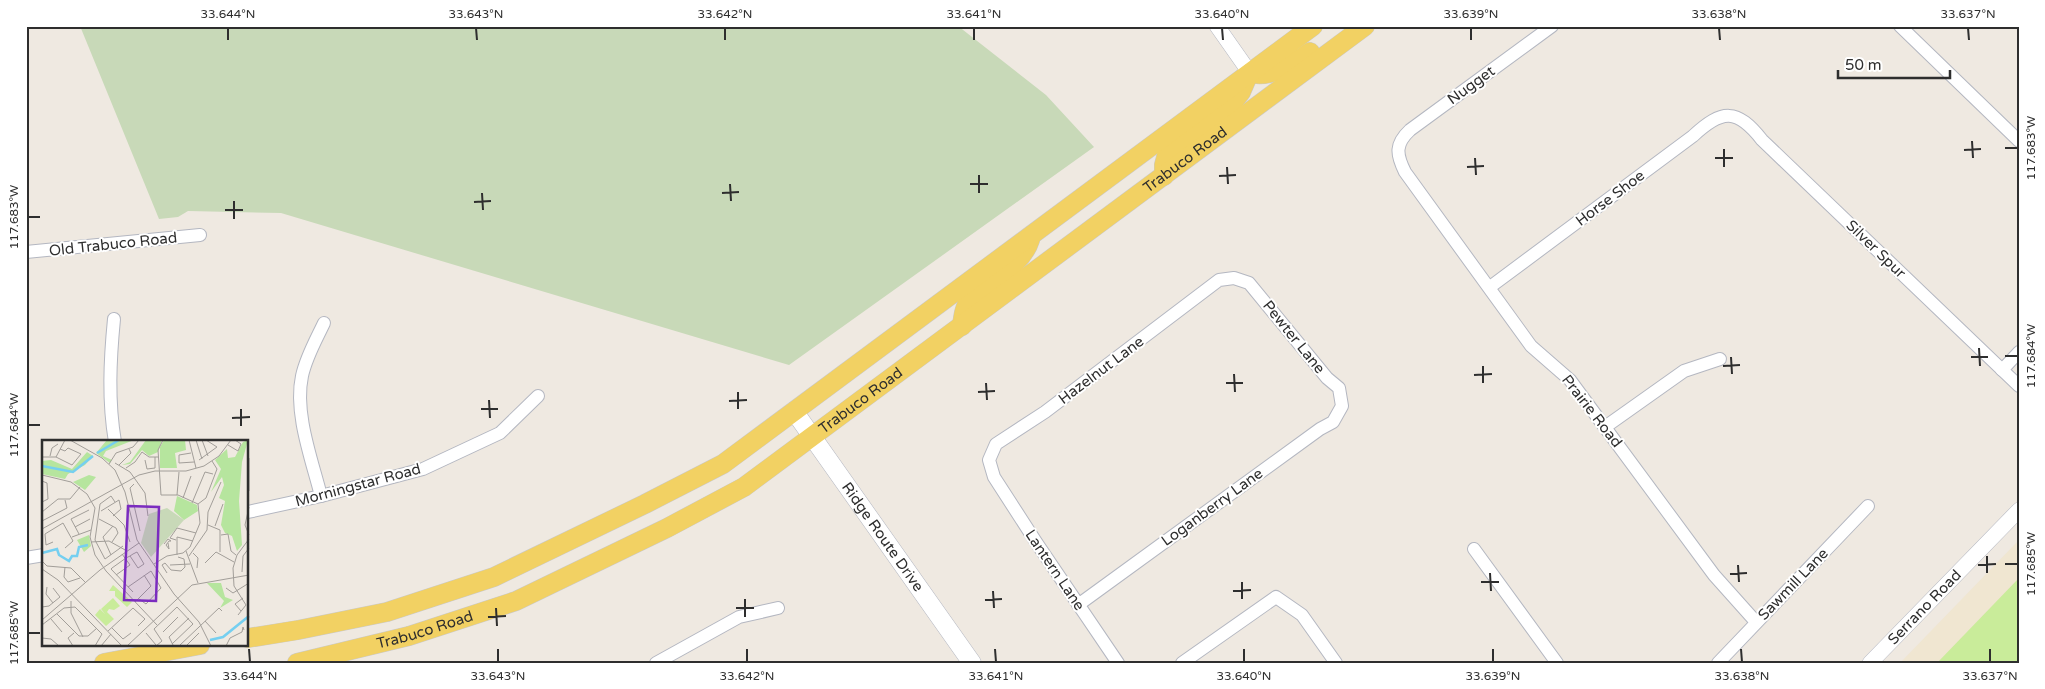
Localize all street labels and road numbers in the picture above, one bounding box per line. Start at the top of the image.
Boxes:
street label: Nugget [1444,62,1498,108]
street label: Trabuco Road [1140,123,1230,197]
street label: Horse Shoe [1572,166,1648,230]
street label: Silver Spur [1842,216,1910,282]
street label: Old Trabuco Road [48,228,178,260]
street label: Pewter Lane [1259,297,1329,377]
street label: Hazelnut Lane [1055,332,1147,408]
street label: Trabuco Road [815,363,906,437]
street label: Prairie Road [1558,371,1626,451]
street label: Morningstar Road [293,460,423,510]
street label: Loganberry Lane [1158,464,1266,550]
street label: Ridge Route Drive [838,479,928,595]
street label: Lantern Lane [1021,526,1089,614]
street label: Sawmill Lane [1754,544,1832,624]
street label: Serrano Road [1884,566,1965,648]
street label: Trabuco Road [375,607,475,653]

